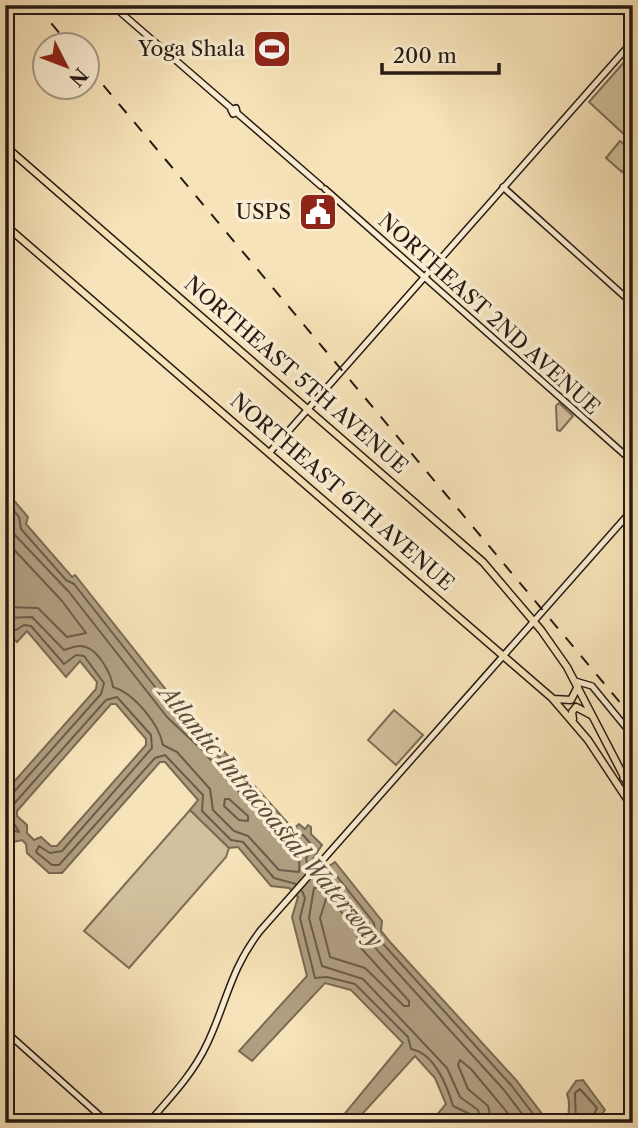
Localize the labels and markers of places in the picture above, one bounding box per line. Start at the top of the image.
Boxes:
sports icon: Yoga Shala [251,28,293,70]
place label: Yoga Shala [137,36,246,61]
public building icon: USPS [297,191,339,233]
place label: USPS [236,199,291,224]

